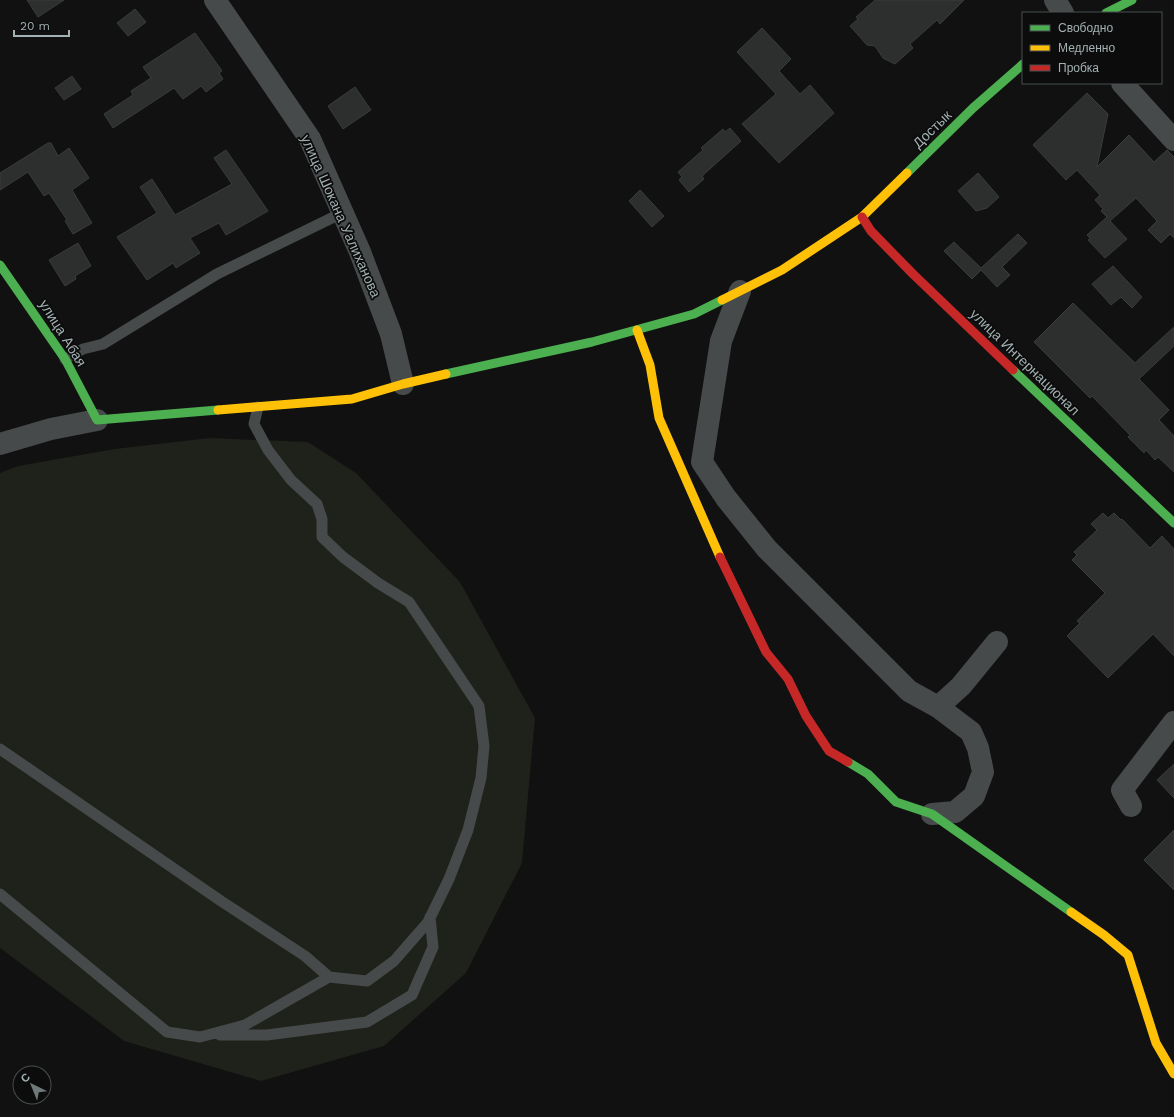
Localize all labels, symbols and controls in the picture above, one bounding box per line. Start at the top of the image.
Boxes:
scale bar [14,12,69,38]
legend [1022,12,1162,84]
text: 20 m [20,19,50,33]
text: Свободно [1058,21,1113,35]
text: Медленно [1058,41,1115,55]
text: Пробка [1058,61,1099,75]
street label: Достык [910,106,955,151]
street label: улица Шокана Уалиханова [298,132,384,300]
street label: улица Абая [36,297,90,369]
street label: улица Интернационал [967,306,1083,418]
north arrow [12,1065,52,1105]
text: С [18,1071,33,1086]

